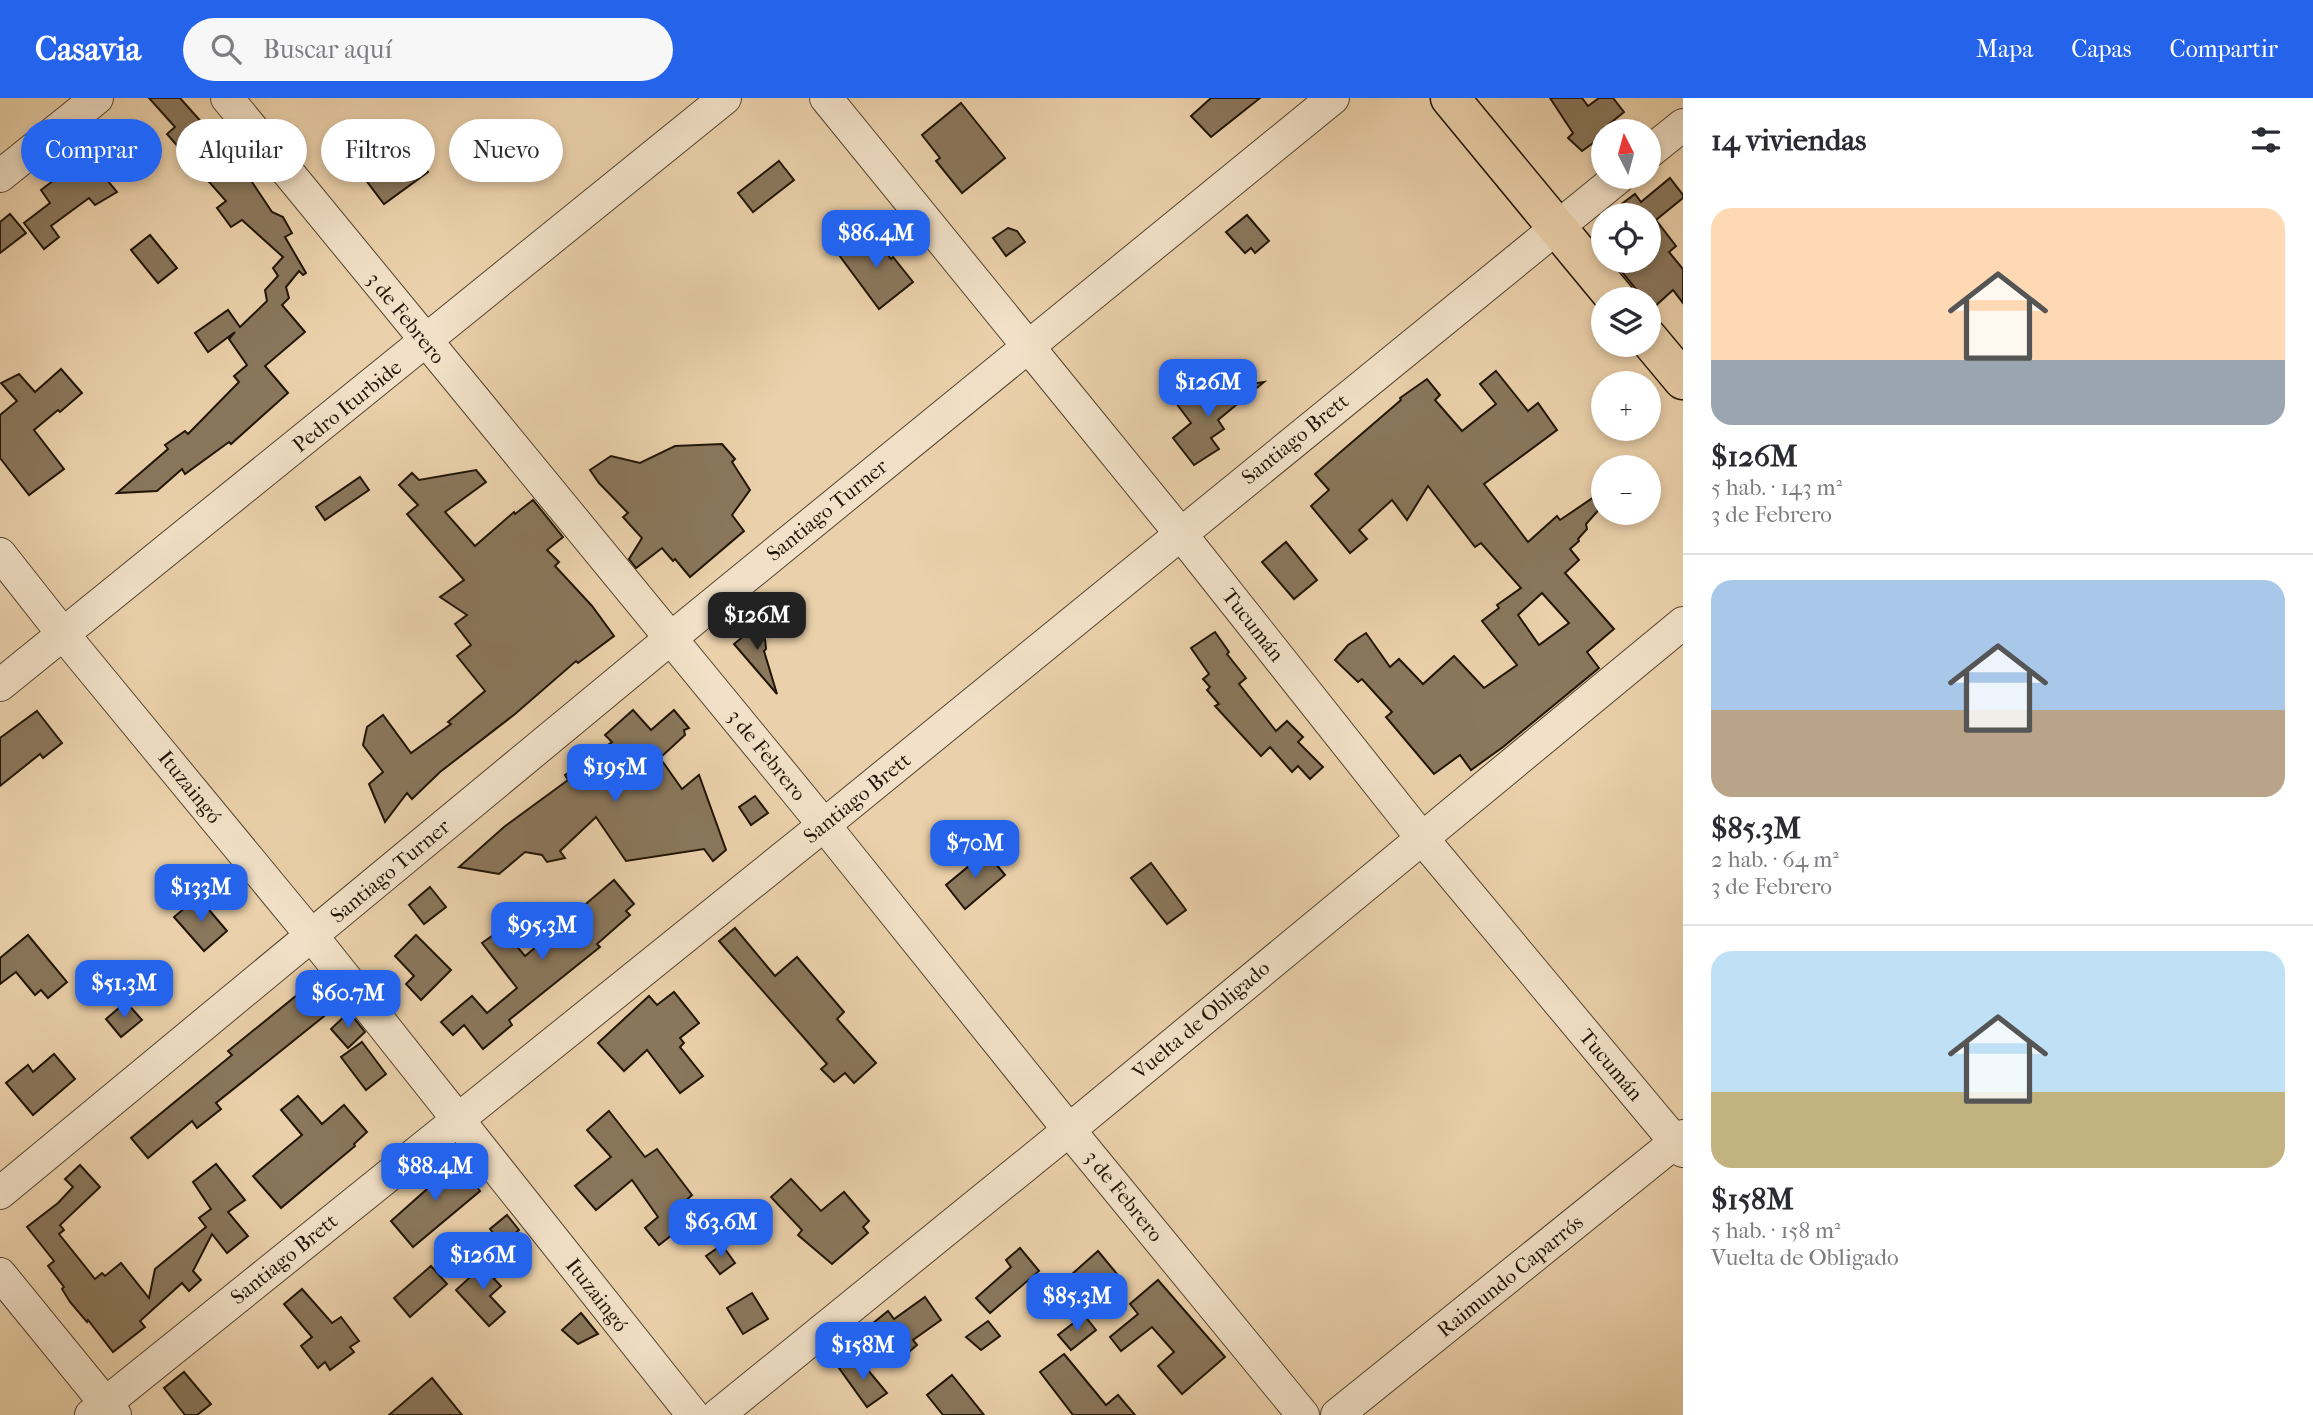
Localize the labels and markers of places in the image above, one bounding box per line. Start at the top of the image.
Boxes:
pin: $86.4M [819,211,933,270]
pin: $126M [1159,360,1257,419]
pin: $126M [708,592,806,652]
pin: $195M [566,744,664,804]
pin: $70M [934,820,1016,880]
pin: $133M [152,864,250,924]
pin: $95.3M [485,902,599,962]
pin: $51.3M [67,960,181,1020]
pin: $60.7M [291,970,405,1030]
pin: $88.4M [378,1144,492,1203]
pin: $63.6M [664,1200,778,1259]
pin: $126M [434,1232,532,1292]
pin: $85.3M [1020,1274,1134,1333]
pin: $158M [814,1322,912,1382]

